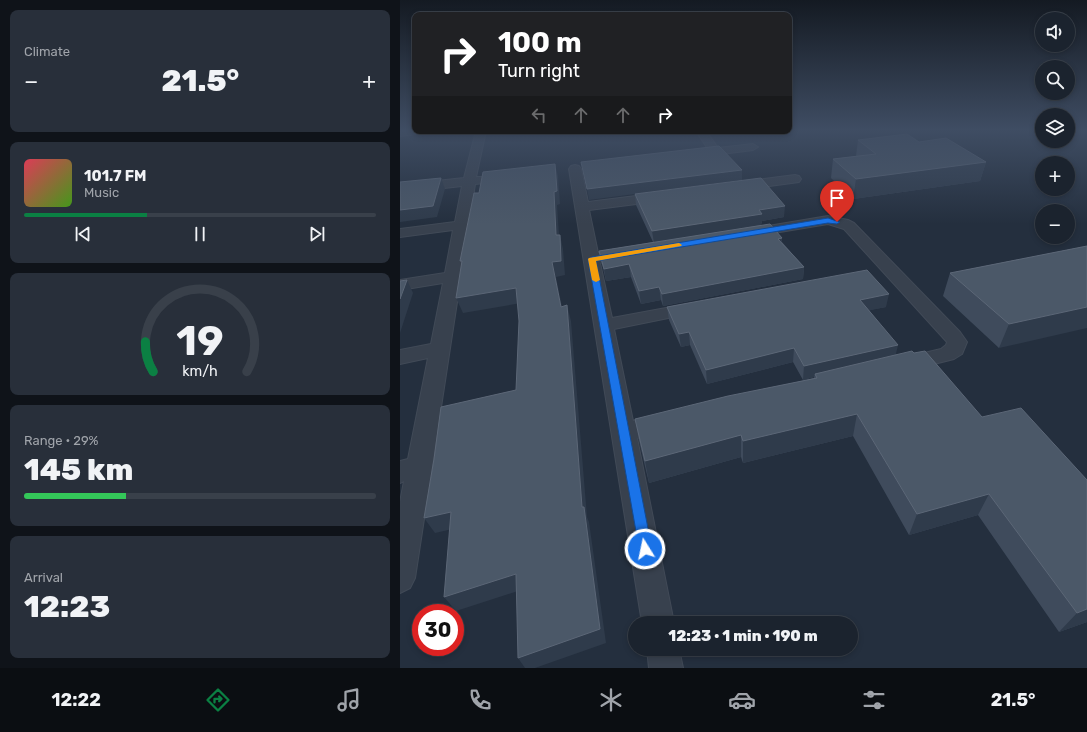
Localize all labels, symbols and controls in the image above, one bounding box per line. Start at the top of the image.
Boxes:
map controls [1035,12,1075,244]
button: sound [1035,12,1075,52]
text: 100 m [498,26,582,59]
icon: right [432,28,484,80]
text: Climate [24,44,70,59]
text: Turn right [498,60,580,82]
button: search [1035,60,1075,100]
text: 21.5° [161,63,239,99]
text: − [24,68,38,95]
text: + [362,68,376,95]
icon: left [528,104,550,126]
icon: ahead [570,104,592,126]
icon: ahead [612,104,634,126]
icon: right [654,104,676,126]
button: layers [1035,108,1075,148]
button: + [1035,156,1075,196]
text: 101.7 FM [84,167,146,185]
pin [820,181,854,222]
text: Music [84,185,119,200]
icon: arrive [826,187,848,209]
button: − [1035,204,1075,244]
icon: previous [72,223,94,245]
icon: pause [189,223,211,245]
icon: next [306,223,328,245]
text: 19 [176,316,224,365]
text: km/h [182,363,218,380]
text: Range · 29% [24,433,99,448]
text: 145 km [24,452,133,488]
position arrow [624,528,666,570]
text: Arrival [24,570,63,585]
text: 12:23 [24,589,110,625]
speed limit sign: 30 [412,604,464,656]
text: 12:23 · 1 min · 190 m [668,627,818,645]
icon: directions [204,686,232,714]
icon: music [335,686,363,714]
icon: phone [466,686,494,714]
icon: climate [597,686,625,714]
icon: car [728,686,756,714]
icon: filters [860,686,888,714]
text: 12:22 [52,689,101,711]
text: 21.5° [991,689,1035,711]

